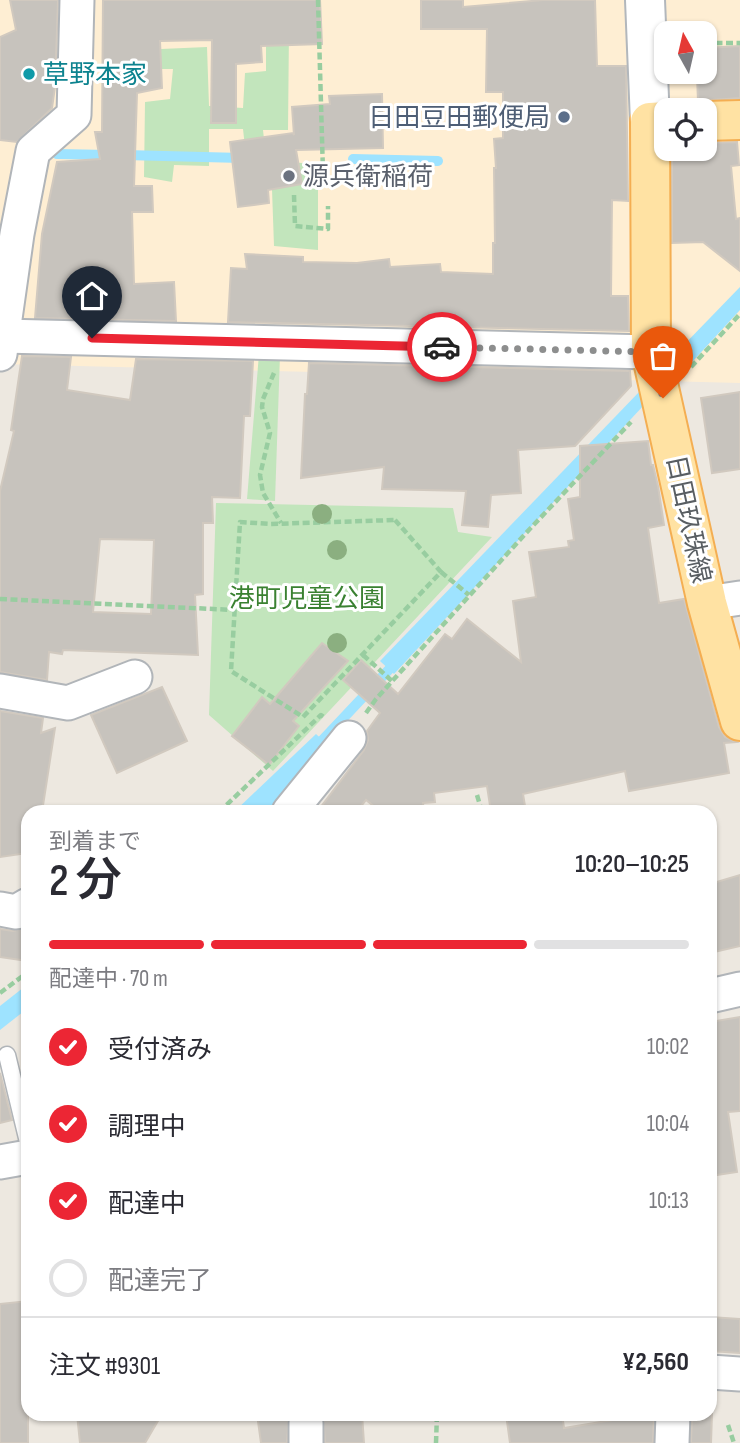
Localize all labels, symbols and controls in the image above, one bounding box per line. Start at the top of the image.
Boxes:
north arrow [654,21,718,84]
map controls [654,21,717,161]
place label: 草野本家 [43,60,147,91]
marker: 草野本家 [21,66,37,82]
button: locate [654,98,717,161]
place label: 日田豆田郵便局 [368,103,550,134]
marker: 日田豆田郵便局 [556,109,572,125]
place label: 源兵衛稲荷 [303,162,433,193]
marker: 源兵衛稲荷 [281,168,297,184]
pin [62,266,122,338]
icon: home [73,277,111,315]
courier [407,312,477,382]
pin [633,326,693,398]
icon: car [423,328,461,366]
icon: bag [644,337,682,375]
street label: 日田玖珠線 [659,453,716,586]
park label: 港町児童公園 [229,584,385,615]
text: 到着まで [49,828,141,856]
text: 10:20–10:25 [575,849,689,880]
text: 2 分 [49,854,122,909]
text: 配達中 · 70 m [49,965,168,993]
icon: check [49,1028,87,1066]
text: 10:02 [647,1033,689,1061]
text: 受付済み [108,1035,212,1066]
icon: check [49,1105,87,1143]
text: 10:04 [647,1110,689,1138]
text: 調理中 [108,1112,186,1143]
icon: check [49,1182,87,1220]
text: 10:13 [649,1187,689,1215]
text: 配達中 [108,1189,186,1220]
text: 配達完了 [108,1266,212,1297]
text: ¥2,560 [622,1347,689,1378]
text: 注文 #9301 [49,1351,160,1382]

